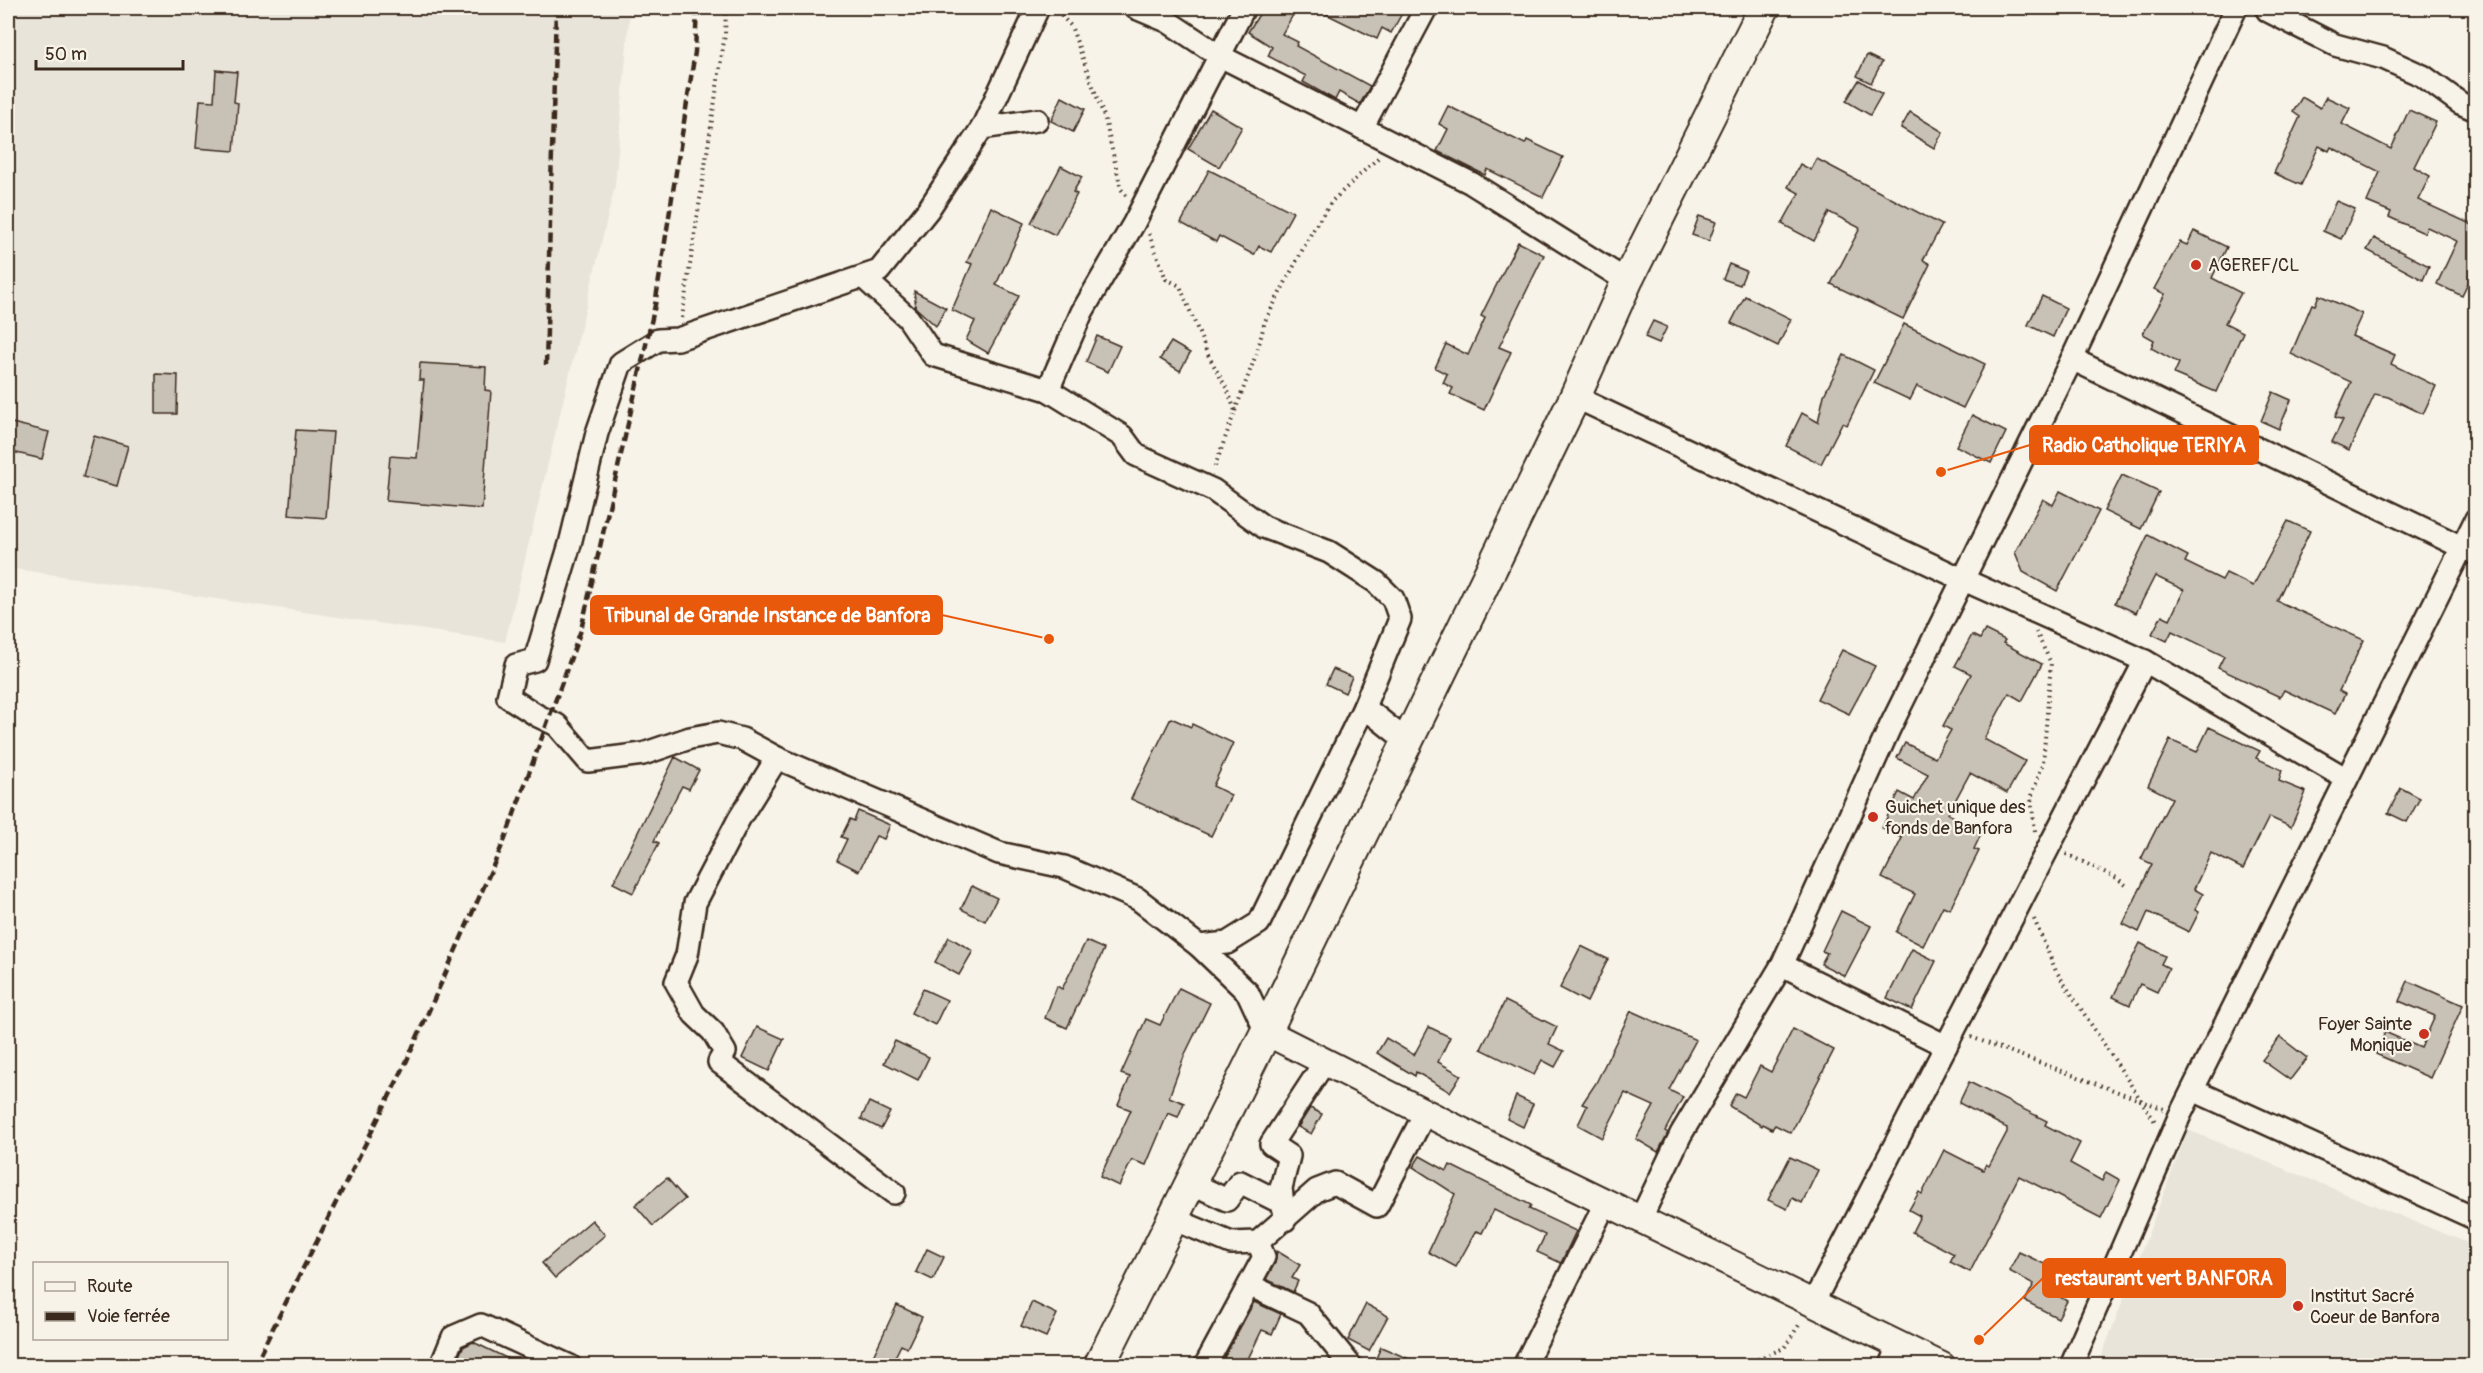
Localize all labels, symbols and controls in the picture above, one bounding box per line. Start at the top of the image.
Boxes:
scale bar [36,33,183,71]
text: 50 m [45,43,87,66]
place label: AGEREF/CL [2208,254,2299,277]
marker: AGEREF/CL [2189,258,2203,272]
callout: Radio Catholique TERIYA [2030,426,2258,464]
text: Radio Catholique TERIYA [2042,433,2246,458]
callout: Tribunal de Grande Instance de Banfora [591,596,942,634]
text: Tribunal de Grande Instance de Banfora [602,603,931,628]
place label: Guichet unique des fonds de Banfora [1885,796,2025,840]
marker: Guichet unique des fonds de Banfora [1866,810,1880,824]
place label: Foyer Sainte Monique [2318,1013,2412,1057]
marker: Foyer Sainte Monique [2417,1027,2431,1041]
callout: restaurant vert BANFORA [2043,1259,2285,1297]
legend [33,1262,228,1340]
text: restaurant vert BANFORA [2055,1266,2273,1291]
text: Route [87,1275,132,1298]
place label: Institut Sacré Coeur de Banfora [2310,1285,2440,1329]
marker: Institut Sacré Coeur de Banfora [2291,1299,2305,1313]
text: Voie ferrée [87,1305,170,1328]

